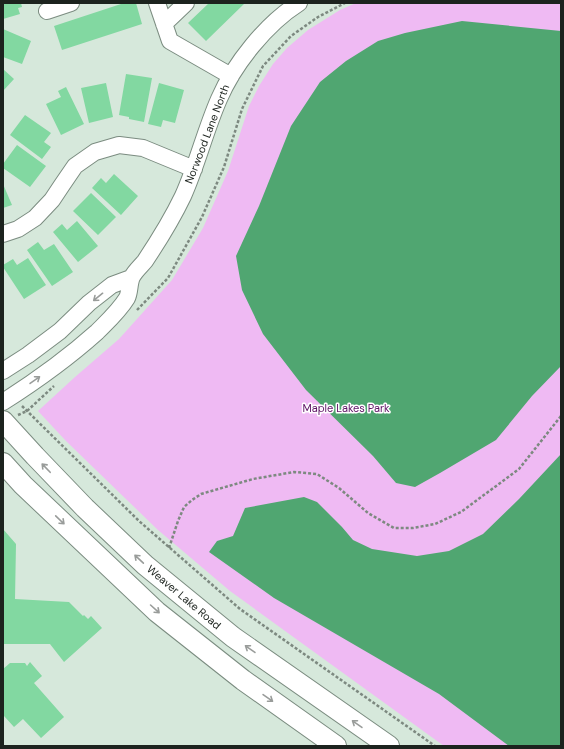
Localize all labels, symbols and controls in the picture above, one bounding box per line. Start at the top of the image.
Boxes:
street label: Norwood Lane North [182,82,232,186]
one-way arrow [92,292,103,301]
one-way arrow [29,376,40,384]
park label: Maple Lakes Park [302,401,390,415]
one-way arrow [41,463,51,473]
one-way arrow [55,516,65,525]
one-way arrow [134,554,144,563]
street label: Weaver Lake Road [144,562,224,632]
one-way arrow [150,605,160,614]
one-way arrow [245,645,256,653]
one-way arrow [263,694,274,702]
one-way arrow [352,720,363,728]

